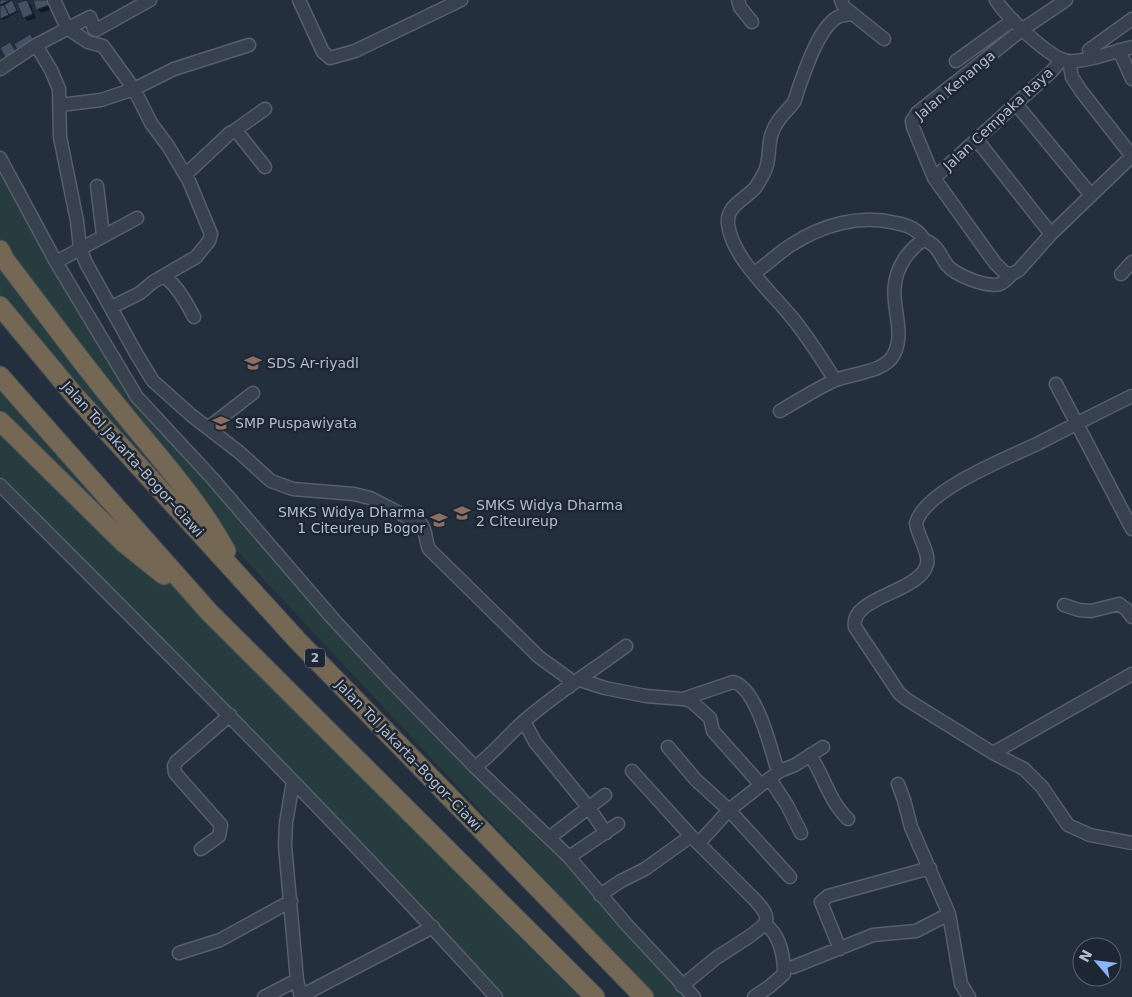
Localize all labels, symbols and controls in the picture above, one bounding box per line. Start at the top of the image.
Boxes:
street label: Jalan Kenanga [911,47,998,124]
street label: Jalan Cempaka Raya [939,64,1056,175]
school or university icon: SDS Ar-riyadl [243,353,263,373]
place label: SDS Ar-riyadl [267,355,359,371]
street label: Jalan Tol Jakarta–Bogor–Ciawi [58,377,207,540]
school or university icon: SMP Puspawiyata [211,413,231,433]
place label: SMP Puspawiyata [235,415,357,431]
place label: SMKS Widya Dharma 2 Citeureup [476,497,623,529]
school or university icon: SMKS Widya Dharma 2 Citeureup [452,503,472,523]
place label: SMKS Widya Dharma 1 Citeureup Bogor [278,504,425,536]
school or university icon: SMKS Widya Dharma 1 Citeureup Bogor [429,510,449,530]
road number: 2 [305,648,325,668]
street label: Jalan Tol Jakarta–Bogor–Ciawi [332,676,485,834]
north arrow [1072,937,1122,987]
text: N [1076,947,1095,965]

